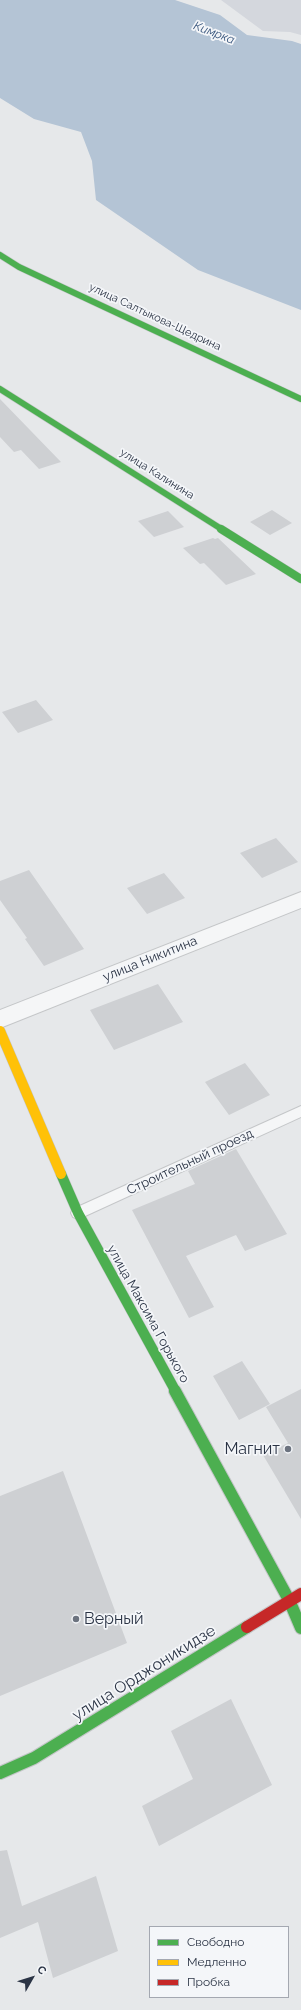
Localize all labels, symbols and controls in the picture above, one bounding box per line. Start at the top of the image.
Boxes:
water label: Кимрка [191,19,237,47]
street label: улица Салтыкова-Щедрина [87,281,223,353]
street label: улица Калинина [117,446,197,502]
street label: улица Никитина [100,933,200,985]
street label: Строительный проезд [124,1126,256,1198]
street label: улица Максима Горького [104,1242,192,1386]
place label: Магнит [224,1439,280,1459]
marker: Магнит [283,1444,293,1454]
place label: Верный [84,1609,144,1629]
marker: Верный [71,1614,81,1624]
street label: улица Орджоникидзе [69,1621,219,1725]
legend [149,1926,289,1998]
text: Свободно [187,1935,244,1949]
text: Медленно [187,1955,246,1969]
north arrow [12,1958,52,1998]
text: С [34,1963,49,1977]
text: Пробка [187,1975,230,1989]

